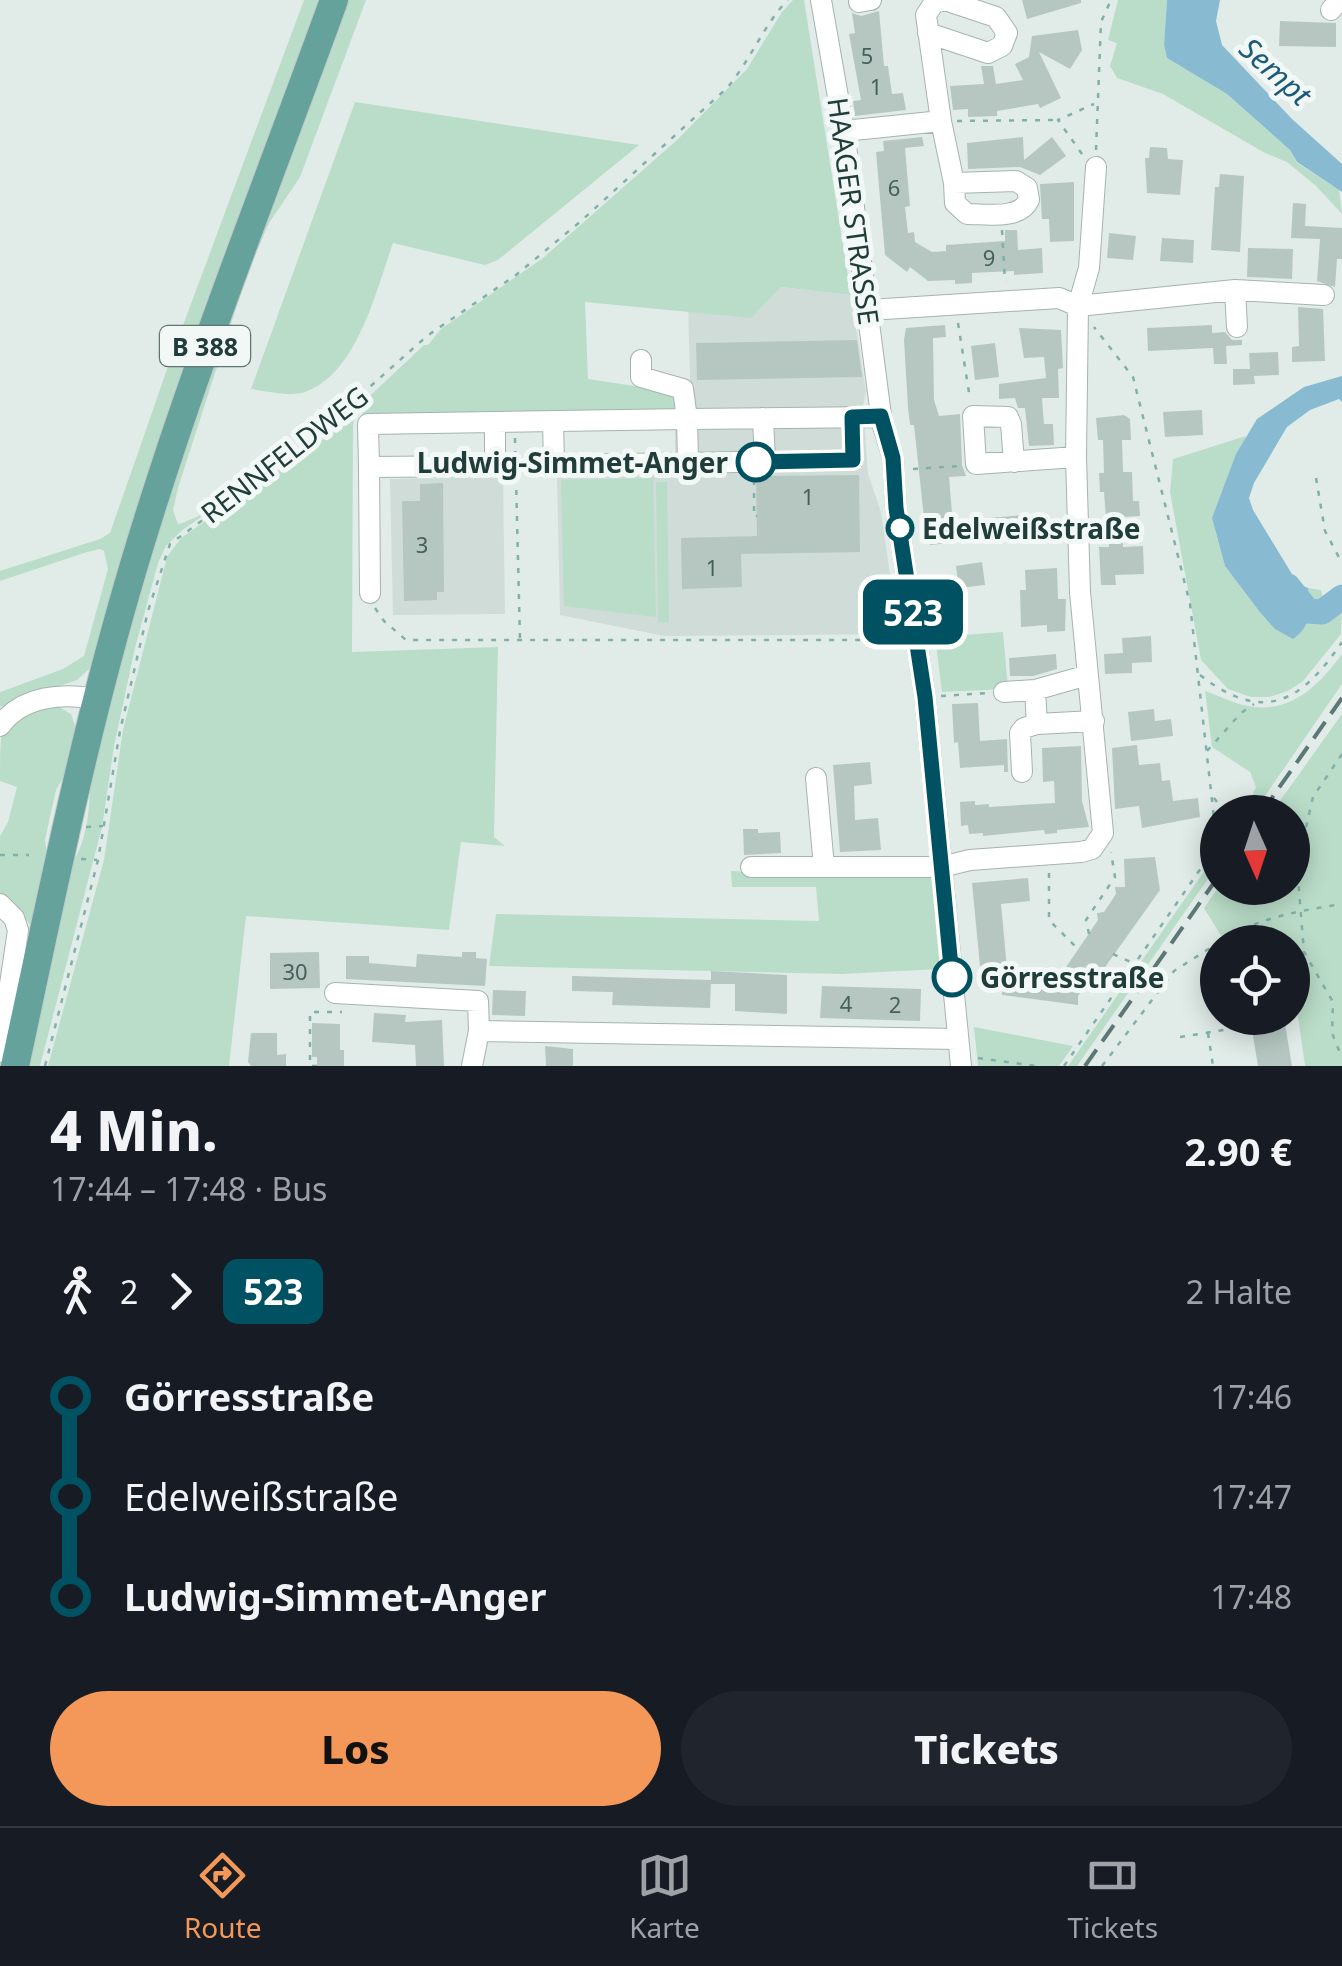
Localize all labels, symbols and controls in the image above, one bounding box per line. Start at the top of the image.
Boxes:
water label: Sempt [1231,28,1322,115]
house number: 5 [861,40,873,70]
house number: 1 [870,71,882,101]
street label: HAAGER STRASSE [819,95,889,327]
house number: 6 [888,172,900,202]
house number: 9 [983,242,995,272]
road number: B 388 [160,326,250,366]
street label: RENNFELDWEG [193,377,375,531]
place label: Ludwig-Simmet-Anger [417,443,728,481]
marker: Ludwig-Simmet-Anger [737,443,775,481]
house number: 1 [802,481,814,511]
place label: Edelweißstraße [922,509,1141,547]
marker: Edelweißstraße [887,515,913,541]
house number: 3 [416,529,428,559]
house number: 1 [706,552,718,582]
line badge: 523 [856,580,970,644]
text: 523 [883,589,943,636]
north arrow [1200,795,1310,905]
map controls [1200,795,1310,1035]
button: locate [1200,925,1310,1035]
house number: 30 [282,956,308,986]
marker: Görresstraße [933,958,971,996]
place label: Görresstraße [980,958,1164,996]
house number: 4 [840,988,853,1018]
house number: 2 [889,989,901,1019]
text: 4 Min. [50,1092,218,1167]
text: 2.90 € [1184,1125,1292,1177]
text: 17:44 – 17:48 · Bus [50,1167,327,1210]
icon: walk [50,1264,105,1319]
icon: forward [153,1264,208,1319]
text: 523 [243,1268,303,1315]
text: 2 [120,1270,138,1313]
text: 2 Halte [1186,1270,1292,1313]
text: Görresstraße [124,1370,374,1422]
text: 17:46 [1210,1375,1292,1418]
text: Edelweißstraße [124,1470,398,1522]
text: 17:47 [1210,1475,1292,1518]
text: Ludwig-Simmet-Anger [124,1570,546,1622]
text: 17:48 [1210,1575,1292,1618]
button: Los [50,1691,661,1806]
button: Tickets [681,1691,1292,1806]
tab: Route [184,1848,261,1946]
tab: Karte [629,1848,700,1946]
tab: Tickets [1068,1848,1158,1946]

